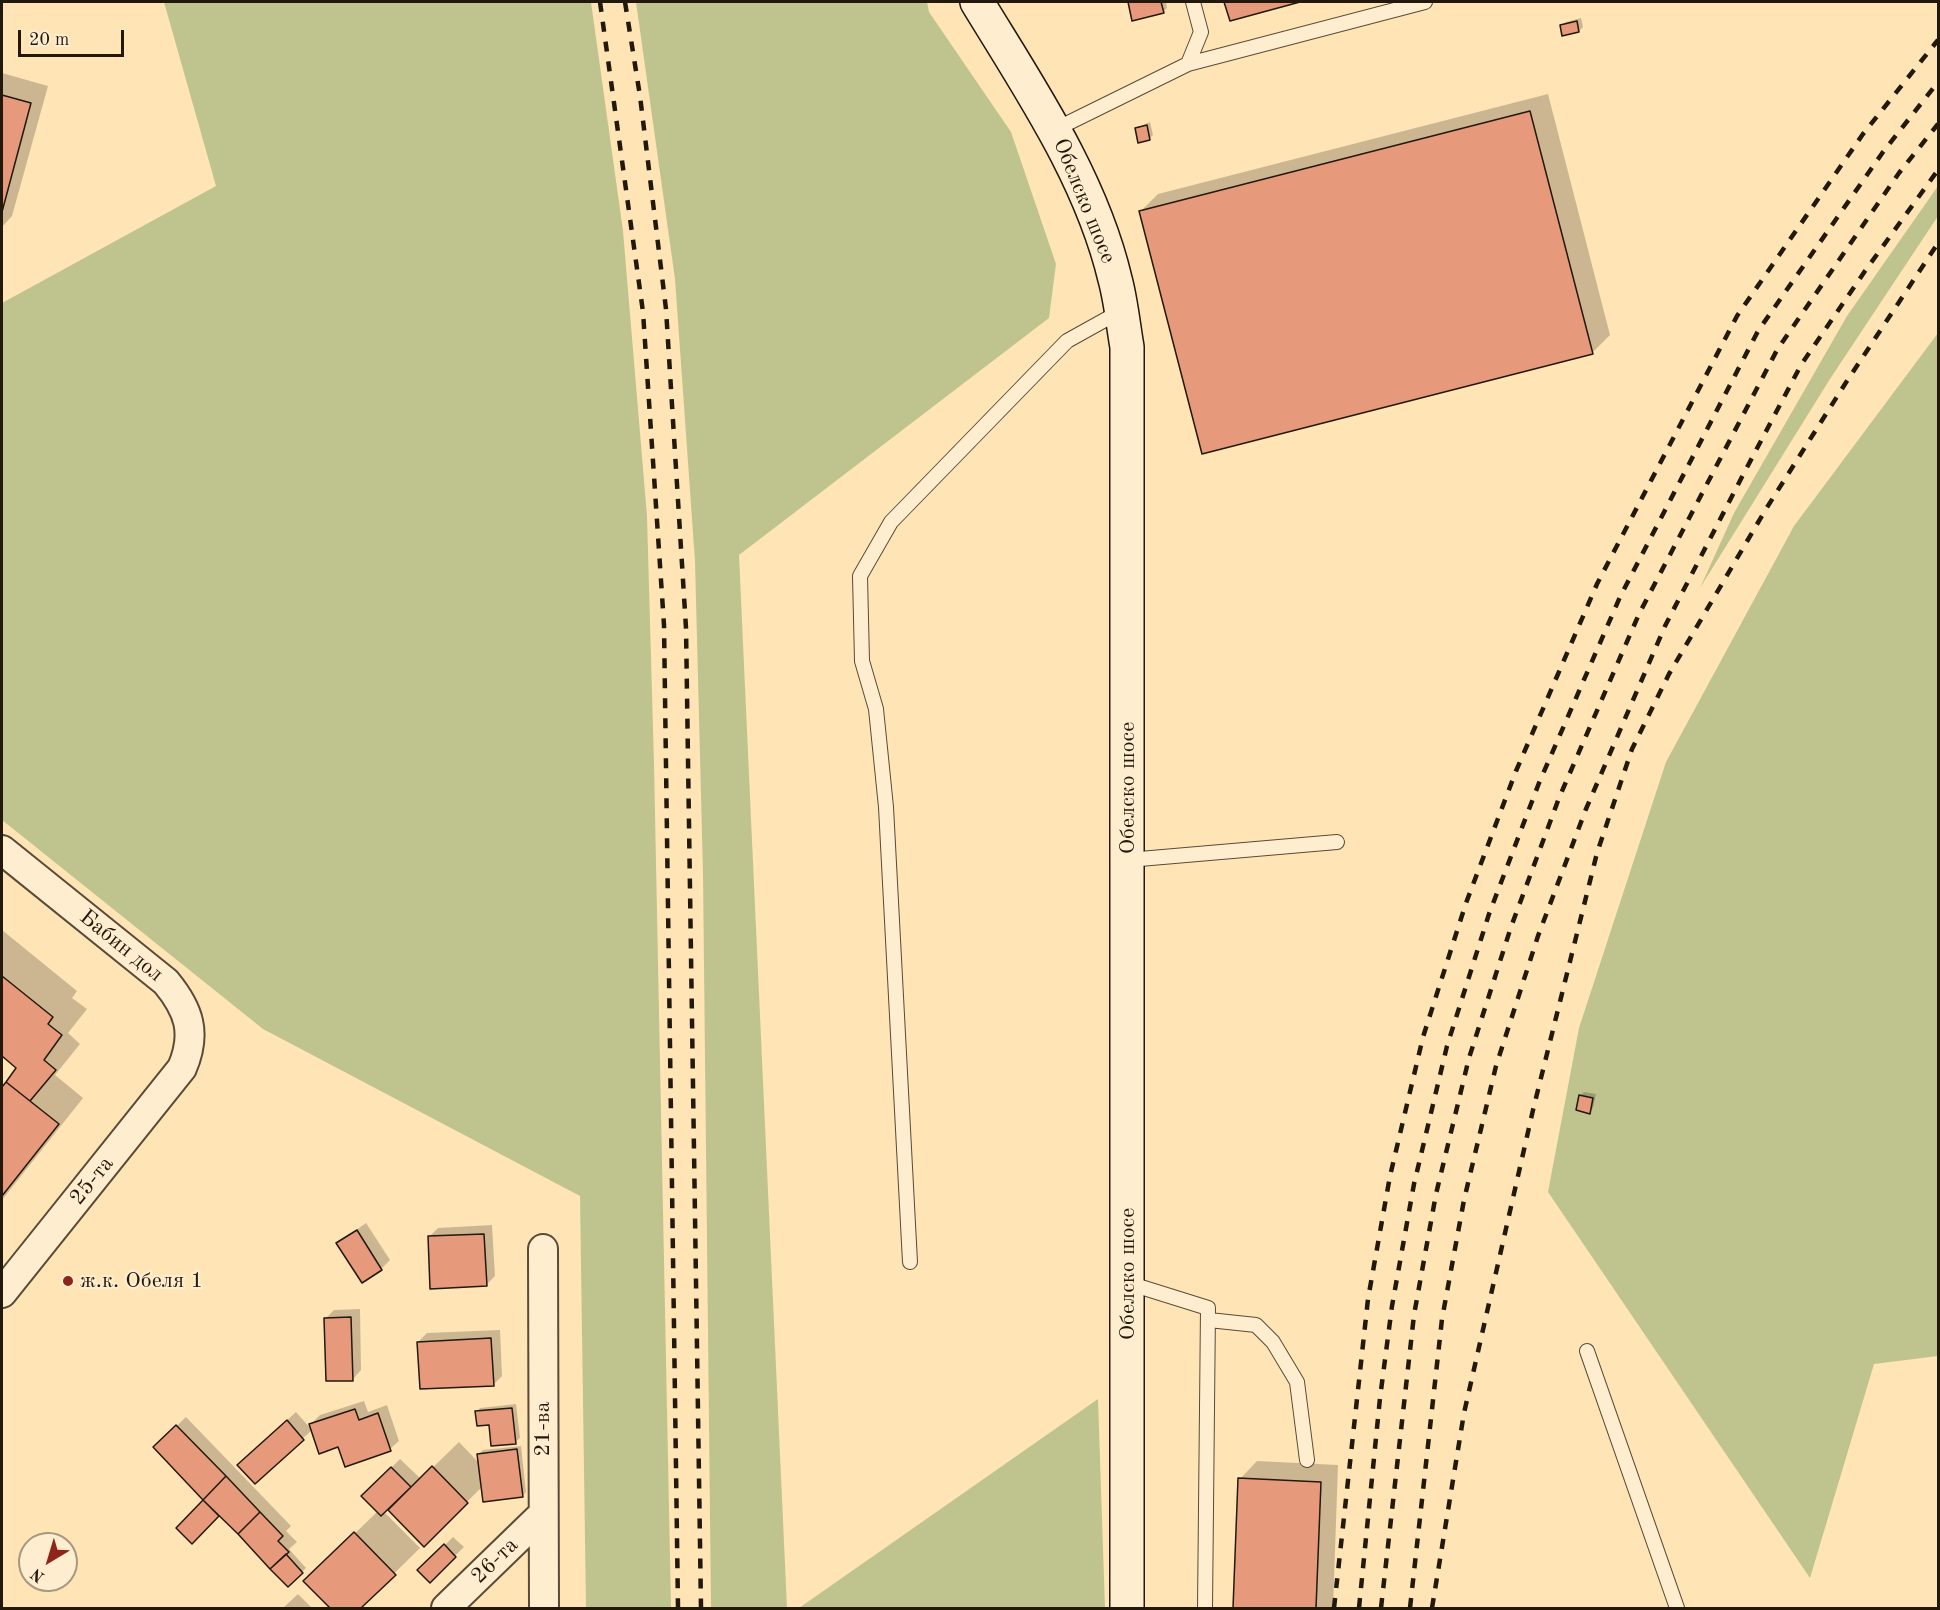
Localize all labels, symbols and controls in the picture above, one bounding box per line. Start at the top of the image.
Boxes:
scale bar [21,18,128,56]
text: 20 m [29,31,69,49]
street label: Обелско шосе [1047,135,1121,267]
street label: Обелско шосе [1115,722,1141,854]
street label: Бабин дол [74,904,168,988]
street label: 25-та [64,1151,120,1211]
street label: Обелско шосе [1115,1208,1141,1340]
place label: ж.к. Обеля 1 [80,1268,203,1294]
marker: ж.к. Обеля 1 [61,1274,75,1288]
street label: 21-ва [530,1401,556,1457]
north arrow [18,1532,78,1592]
street label: 26-та [466,1532,524,1590]
text: N [28,1565,48,1585]

